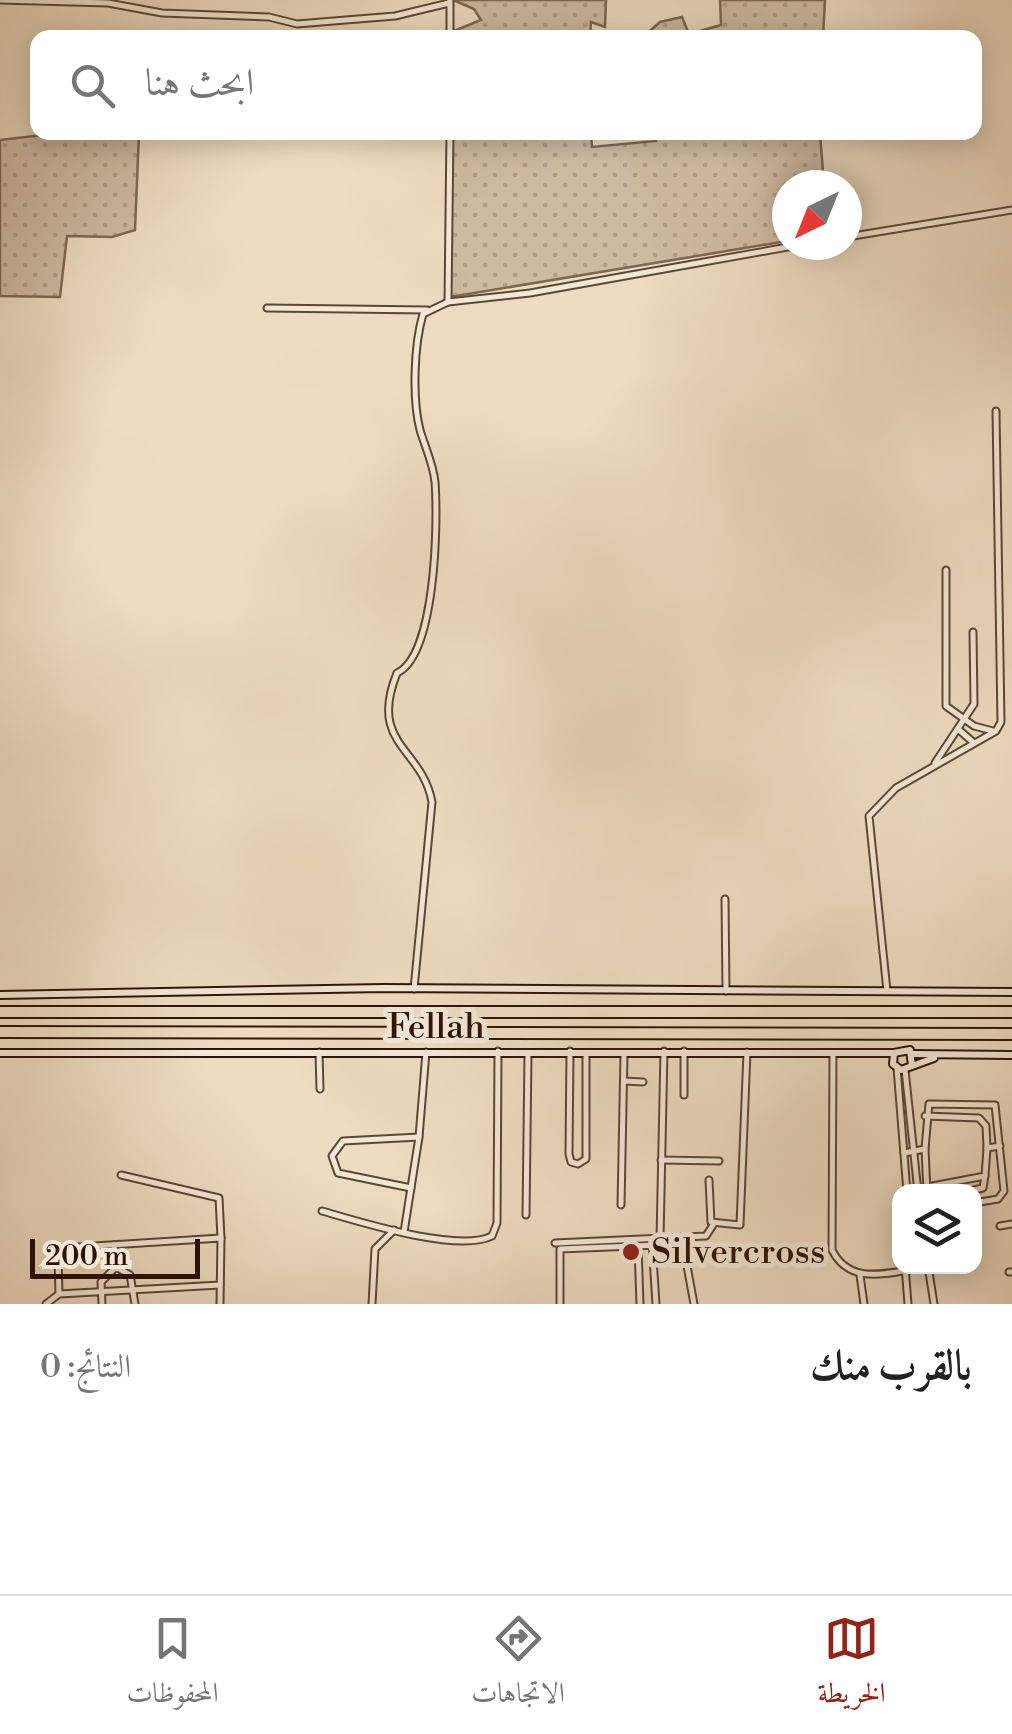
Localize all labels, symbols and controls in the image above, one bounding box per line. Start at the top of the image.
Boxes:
search box [30,30,982,140]
icon: search [65,58,120,113]
text: ابحث هنا [145,60,254,107]
north arrow [772,170,862,260]
street label: Fellah [387,1006,485,1049]
map controls [892,1184,982,1274]
button: layers [892,1184,982,1274]
place label: Silvercross [651,1231,825,1274]
scale bar [30,1234,200,1278]
text: 200 m [45,1239,128,1274]
marker: Silvercross [620,1241,642,1263]
text: بالقرب منك [810,1340,972,1393]
text: النتائج: 0 [40,1347,131,1387]
tab: المحفوظات [126,1611,219,1720]
tab: الاتجاهات [471,1611,565,1720]
tab: الخريطة [818,1611,886,1720]

